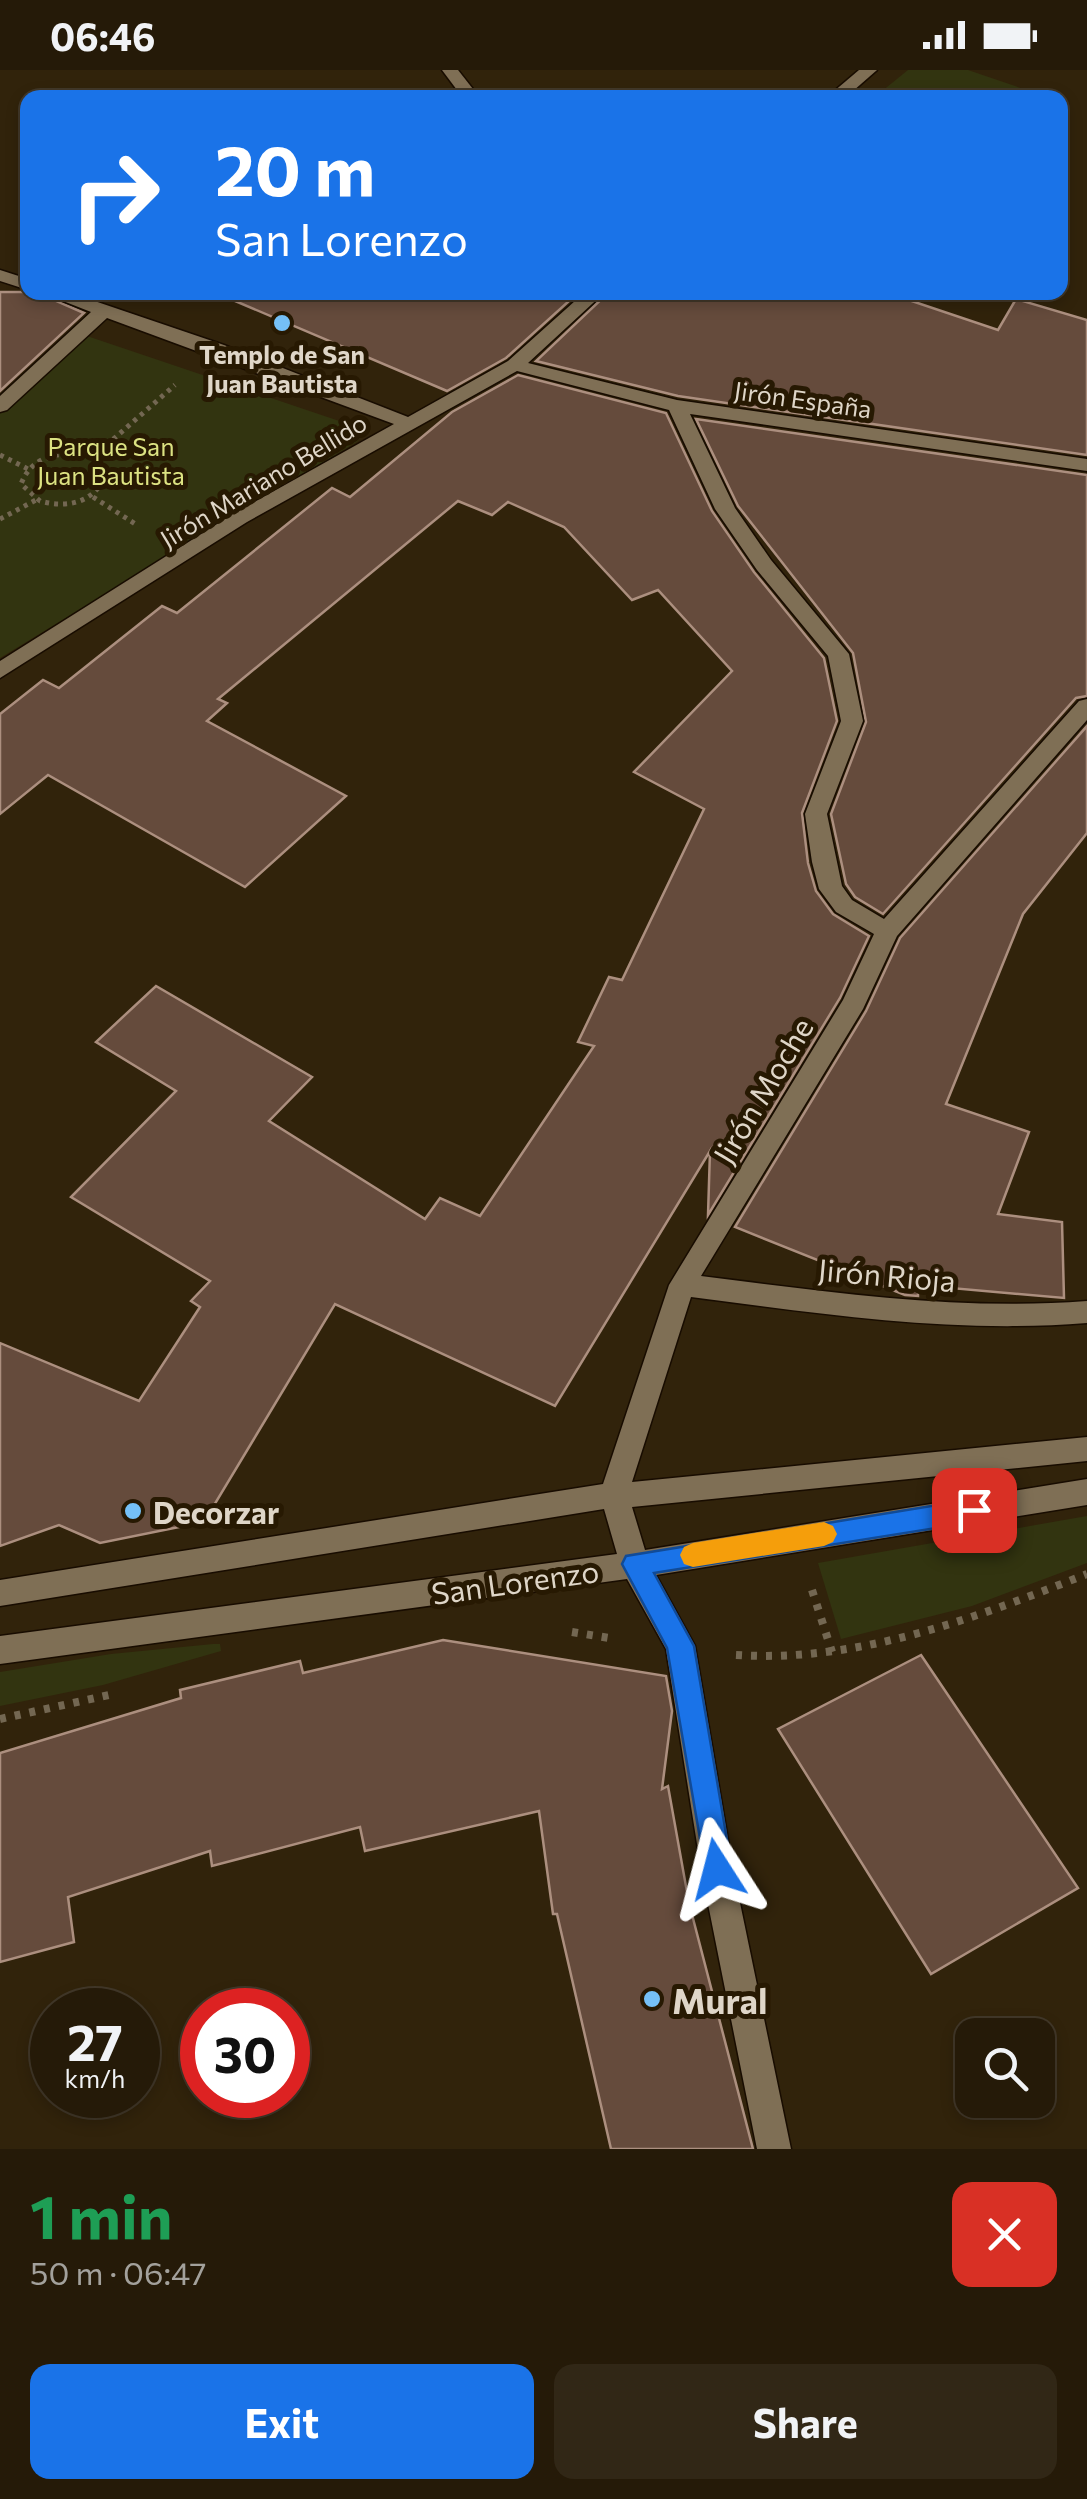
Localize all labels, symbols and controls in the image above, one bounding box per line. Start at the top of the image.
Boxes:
text: 06:46 [50,12,156,59]
text: 20 m [215,125,375,210]
icon: right [50,130,180,260]
text: San Lorenzo [215,210,468,265]
marker: Templo de San Juan Bautista [271,312,293,334]
place label: Templo de San Juan Bautista [199,339,365,398]
street label: Jirón España [732,374,874,424]
street label: Jirón Mariano Bellido [154,407,372,553]
park label: Parque San Juan Bautista [37,431,185,490]
street label: Jirón Moche [704,1011,820,1169]
street label: Jirón Rioja [817,1250,957,1298]
pin [932,1468,1017,1553]
icon: arrive [947,1483,1002,1538]
place label: Decorzar [153,1493,279,1530]
marker: Decorzar [122,1500,144,1522]
street label: San Lorenzo [429,1551,601,1611]
position arrow [665,1817,769,1921]
place label: Mural [672,1978,768,2021]
speed limit sign: 30 [180,1988,310,2118]
marker: Mural [641,1988,663,2010]
text: 27 [67,2010,123,2071]
map controls [955,2018,1055,2118]
button: search [955,2018,1055,2118]
text: km/h [65,2063,125,2093]
text: 1 min [30,2178,172,2251]
button: close [952,2182,1057,2287]
text: 50 m · 06:47 [30,2252,206,2292]
button: Exit [30,2364,534,2479]
button: Share [554,2364,1057,2479]

